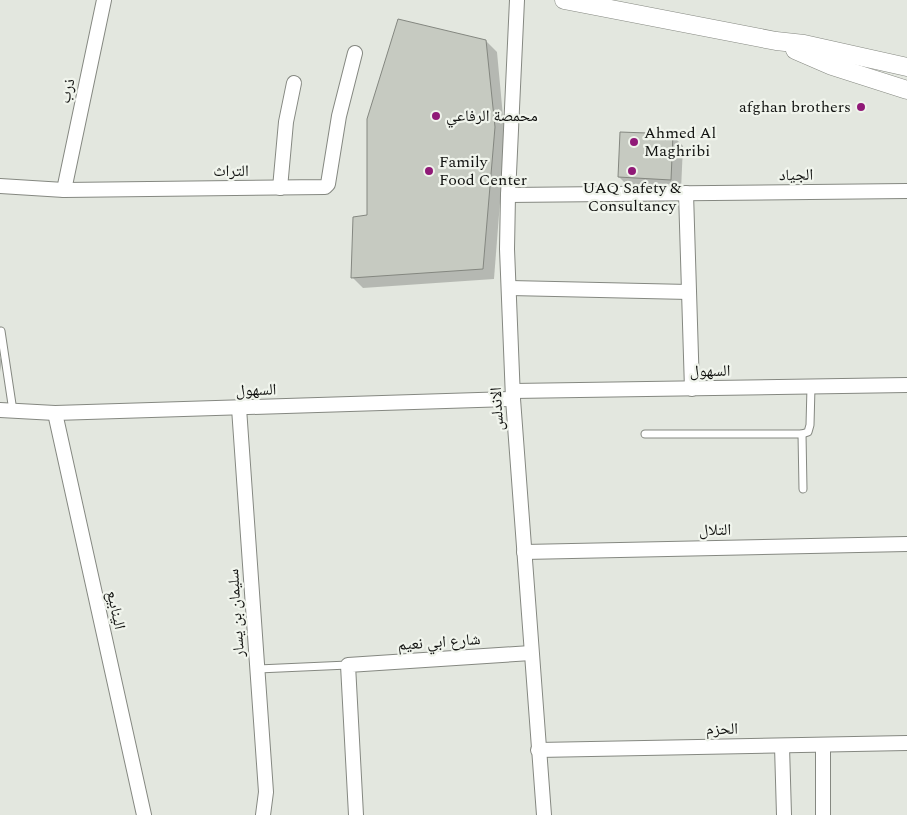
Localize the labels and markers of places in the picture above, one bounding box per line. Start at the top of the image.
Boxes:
place label: afghan brothers [739,95,851,119]
marker: afghan brothers [855,101,867,113]
place label: محمصة الرفاعي [446,104,538,128]
marker: محمصة الرفاعي [430,110,442,122]
place label: Ahmed Al Maghribi [644,121,716,163]
marker: Ahmed Al Maghribi [628,136,640,148]
place label: Family Food Center [439,150,527,192]
marker: Family Food Center [423,165,435,177]
marker: UAQ Safety & Consultancy [626,165,638,177]
place label: UAQ Safety & Consultancy [583,176,682,218]

